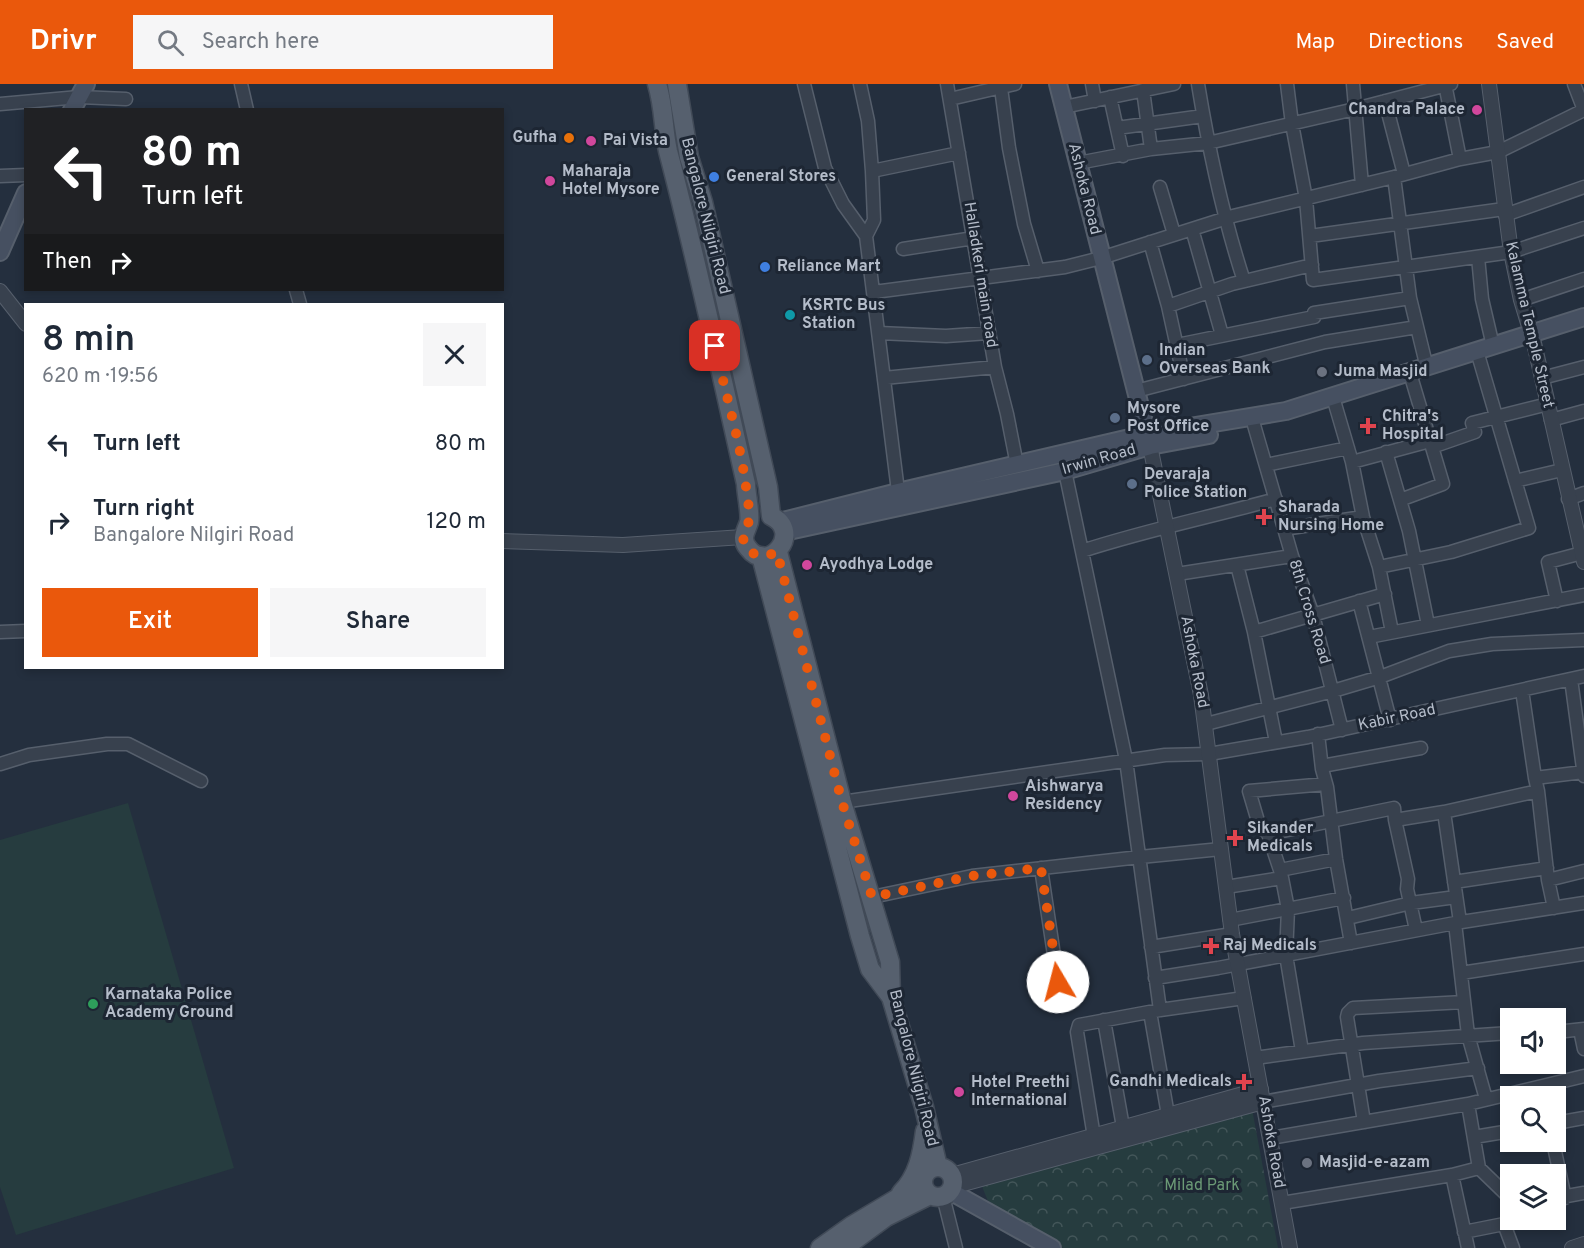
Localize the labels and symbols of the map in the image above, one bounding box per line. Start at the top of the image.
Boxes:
place label: Chandra Palace [1348,100,1465,120]
marker: Chandra Palace [1470,103,1484,117]
place label: Gufha [512,128,557,148]
marker: Gufha [562,131,576,145]
place label: Pai Vista [603,131,668,151]
marker: Pai Vista [584,134,598,148]
street label: Bangalore Nilgiri Road [676,135,734,297]
street label: Ashoka Road [1063,141,1105,237]
place label: Maharaja Hotel Mysore [562,162,660,200]
place label: General Stores [726,167,836,187]
marker: General Stores [707,170,721,184]
marker: Maharaja Hotel Mysore [543,174,557,188]
street label: Halladkeri main road [959,201,1001,349]
street label: Kalamma Temple Street [1500,240,1558,410]
place label: Reliance Mart [777,257,881,277]
marker: Reliance Mart [758,260,772,274]
place label: KSRTC Bus Station [802,296,885,334]
marker: KSRTC Bus Station [783,308,797,322]
pin [689,320,740,371]
place label: Indian Overseas Bank [1159,341,1270,379]
marker: Indian Overseas Bank [1140,353,1154,367]
place label: Juma Masjid [1334,362,1427,382]
marker: Juma Masjid [1315,365,1329,379]
place label: Mysore Post Office [1127,399,1209,437]
place label: Chitra's Hospital [1382,407,1444,445]
marker: Mysore Post Office [1108,411,1122,425]
marker: Chitra's Hospital [1359,417,1377,435]
street label: Irwin Road [1060,440,1138,480]
place label: Devaraja Police Station [1144,465,1247,503]
marker: Devaraja Police Station [1125,477,1139,491]
place label: Sharada Nursing Home [1278,498,1384,536]
marker: Sharada Nursing Home [1255,508,1273,526]
place label: Ayodhya Lodge [819,555,933,575]
street label: 8th Cross Road [1284,557,1334,667]
marker: Ayodhya Lodge [800,558,814,572]
street label: Ashoka Road [1175,614,1213,710]
street label: Kabir Road [1356,700,1438,736]
place label: Aishwarya Residency [1025,777,1104,815]
marker: Aishwarya Residency [1006,789,1020,803]
place label: Sikander Medicals [1247,819,1314,857]
marker: Sikander Medicals [1228,831,1242,845]
place label: Raj Medicals [1223,936,1317,956]
marker: Raj Medicals [1204,939,1218,953]
position arrow [1026,950,1090,1014]
place label: Karnataka Police Academy Ground [105,985,234,1023]
street label: Bangalore Nilgiri Road [884,987,942,1149]
marker: Karnataka Police Academy Ground [86,997,100,1011]
place label: Gandhi Medicals [1109,1072,1232,1092]
place label: Hotel Preethi International [971,1073,1070,1111]
marker: Gandhi Medicals [1237,1075,1251,1089]
marker: Hotel Preethi International [952,1085,966,1099]
street label: Ashoka Road [1253,1094,1289,1190]
place label: Masjid-e-azam [1319,1153,1430,1173]
marker: Masjid-e-azam [1300,1156,1314,1170]
park label: Milad Park [1164,1176,1240,1196]

